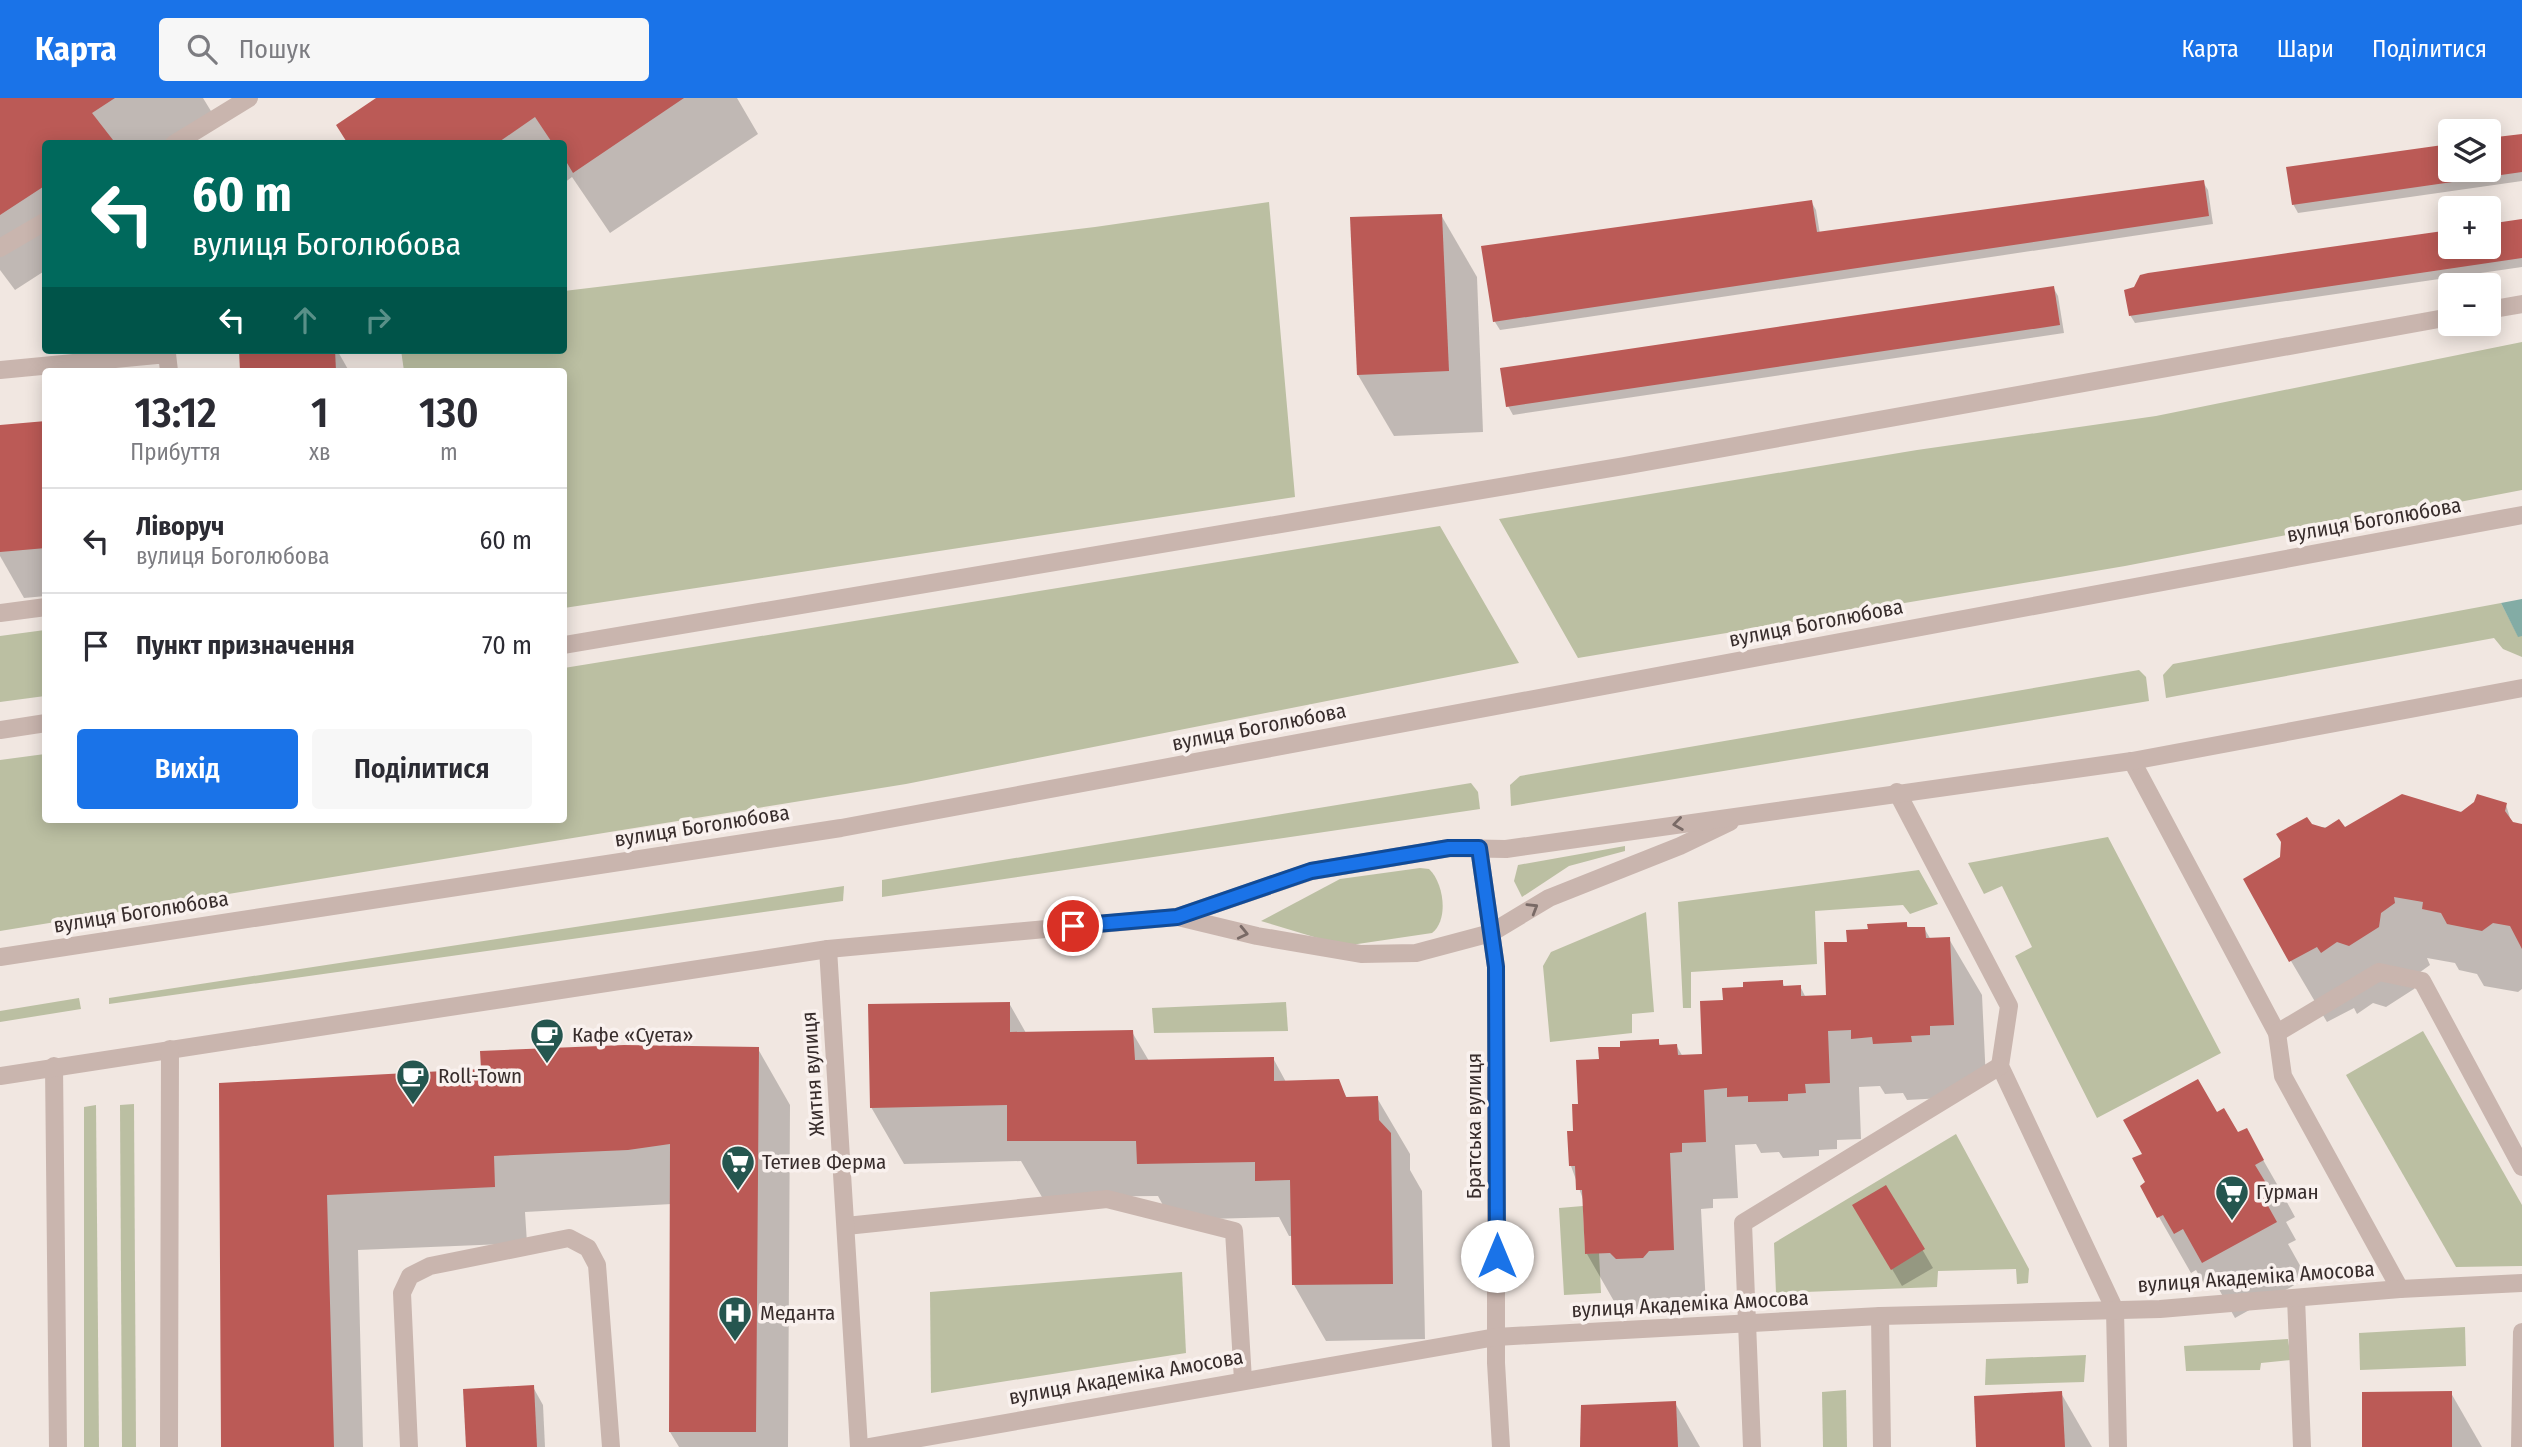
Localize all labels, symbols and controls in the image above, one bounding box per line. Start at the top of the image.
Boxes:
search box [159,18,649,81]
text: Карта [35,29,117,69]
icon: search [183,30,221,68]
text: Пошук [239,34,310,65]
text: Карта [2181,35,2239,63]
text: Шари [2277,35,2334,63]
text: Поділитися [2372,35,2487,63]
map controls [2438,119,2501,336]
button: layers [2438,119,2501,182]
text: 60 m [192,165,292,224]
icon: left [77,168,168,259]
button: + [2438,196,2501,259]
text: вулиця Боголюбова [192,225,461,263]
button: − [2438,273,2501,336]
icon: left [213,301,251,339]
icon: ahead [286,301,324,339]
icon: right [359,301,397,339]
text: 13:12 [135,388,216,438]
text: 1 [311,388,329,438]
text: 130 [419,388,479,438]
text: Прибуття [130,438,221,466]
text: хв [309,438,331,466]
text: m [440,438,458,466]
street label: вулиця Боголюбова [2285,492,2463,548]
text: Ліворуч [136,511,224,542]
icon: left [77,522,115,560]
text: 60 m [479,525,532,556]
text: вулиця Боголюбова [136,542,330,570]
street label: вулиця Боголюбова [1727,593,1905,653]
icon: arrive [77,627,115,665]
text: Пункт призначення [136,630,355,661]
text: 70 m [482,630,532,661]
street label: вулиця Боголюбова [1170,697,1348,757]
button: Вихід [77,729,298,809]
button: Поділитися [312,729,532,809]
street label: вулиця Боголюбова [613,799,791,853]
one-way arrow [1673,816,1684,831]
street label: вулиця Боголюбова [52,885,230,939]
pin [1043,896,1103,956]
one-way arrow [1525,903,1538,916]
icon: arrive [1054,907,1092,945]
one-way arrow [1237,924,1249,939]
street label: Житня вулиця [796,1011,830,1137]
cafe icon: Кафе «Суета» [528,1016,566,1065]
place label: Кафе «Суета» [572,1022,694,1048]
street label: Братська вулиця [1461,1053,1487,1199]
cafe icon: Roll-Town [394,1057,432,1106]
place label: Roll-Town [438,1063,522,1089]
supermarket icon: Тетиев Ферма [719,1143,757,1192]
place label: Тетиев Ферма [762,1149,886,1175]
supermarket icon: Гурман [2213,1173,2251,1222]
place label: Гурман [2256,1179,2319,1205]
position arrow [1460,1219,1534,1293]
street label: вулиця Академіка Амосова [2137,1256,2375,1298]
street label: вулиця Академіка Амосова [1571,1285,1809,1323]
hospital icon: Меданта [716,1294,754,1343]
place label: Меданта [760,1300,835,1326]
street label: вулиця Академіка Амосова [1007,1344,1245,1410]

